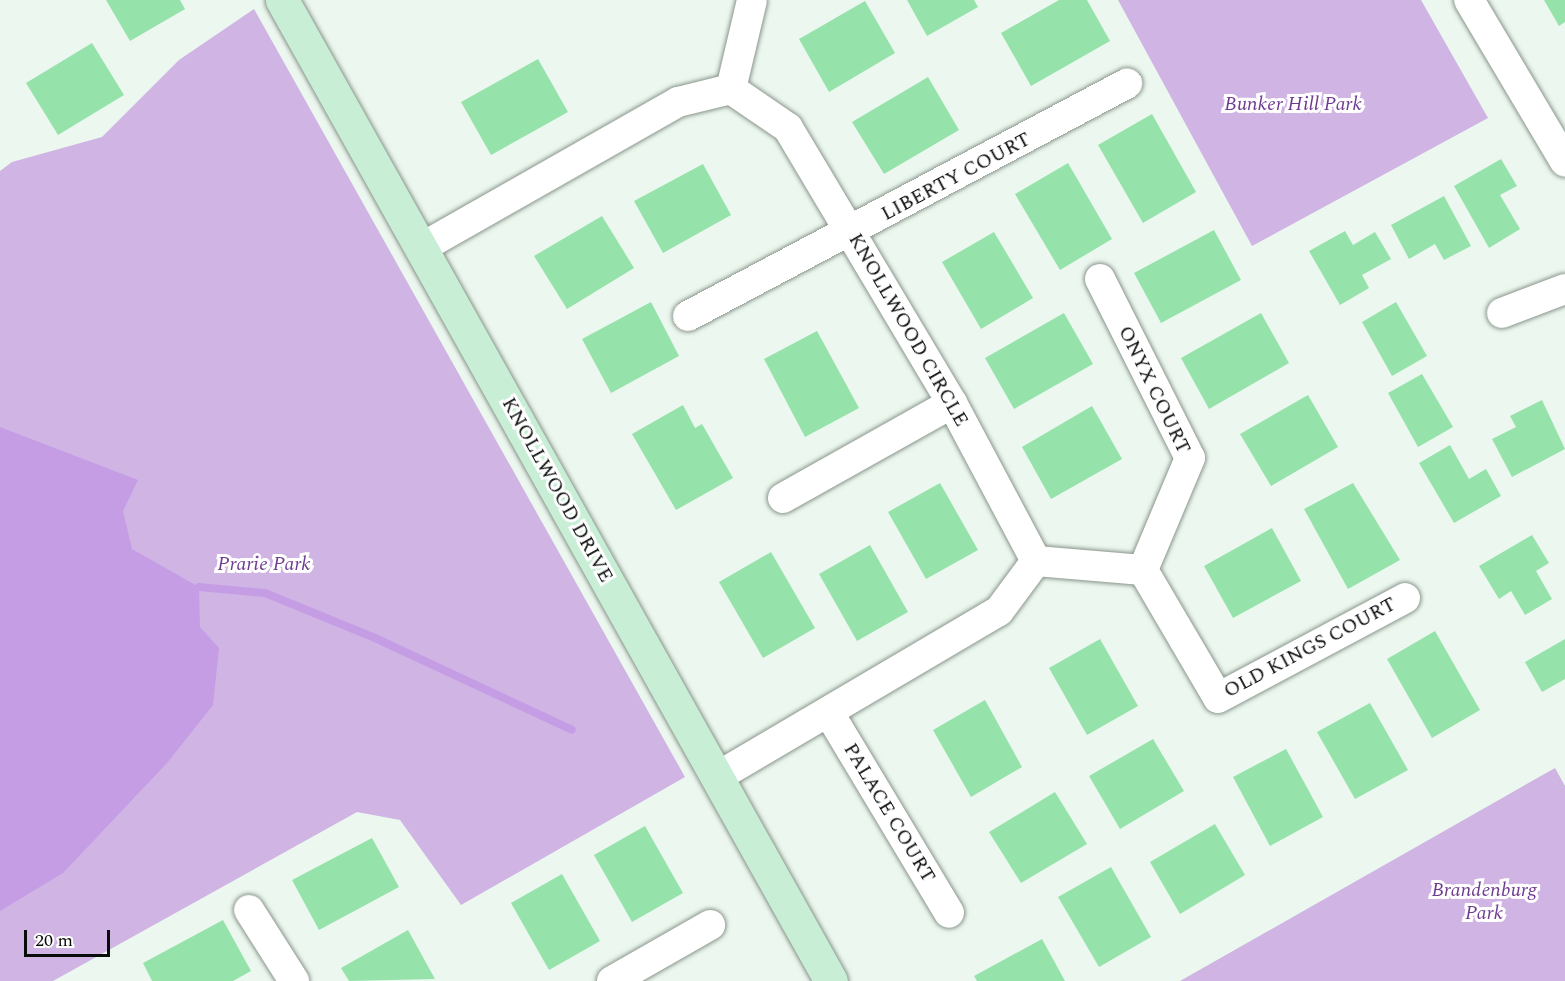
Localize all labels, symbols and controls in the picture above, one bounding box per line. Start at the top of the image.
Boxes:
park label: Bunker Hill Park [1224,92,1362,116]
street label: LIBERTY COURT [877,128,1035,226]
street label: KNOLLWOOD CIRCLE [843,229,973,431]
street label: ONYX COURT [1113,322,1195,458]
street label: KNOLLWOOD DRIVE [496,393,618,587]
park label: Prarie Park [217,552,311,576]
street label: OLD KINGS COURT [1220,592,1400,704]
street label: PALACE COURT [838,739,940,887]
park label: Brandenburg Park [1432,878,1536,925]
scale bar [27,918,112,956]
text: 20 m [35,927,73,954]

